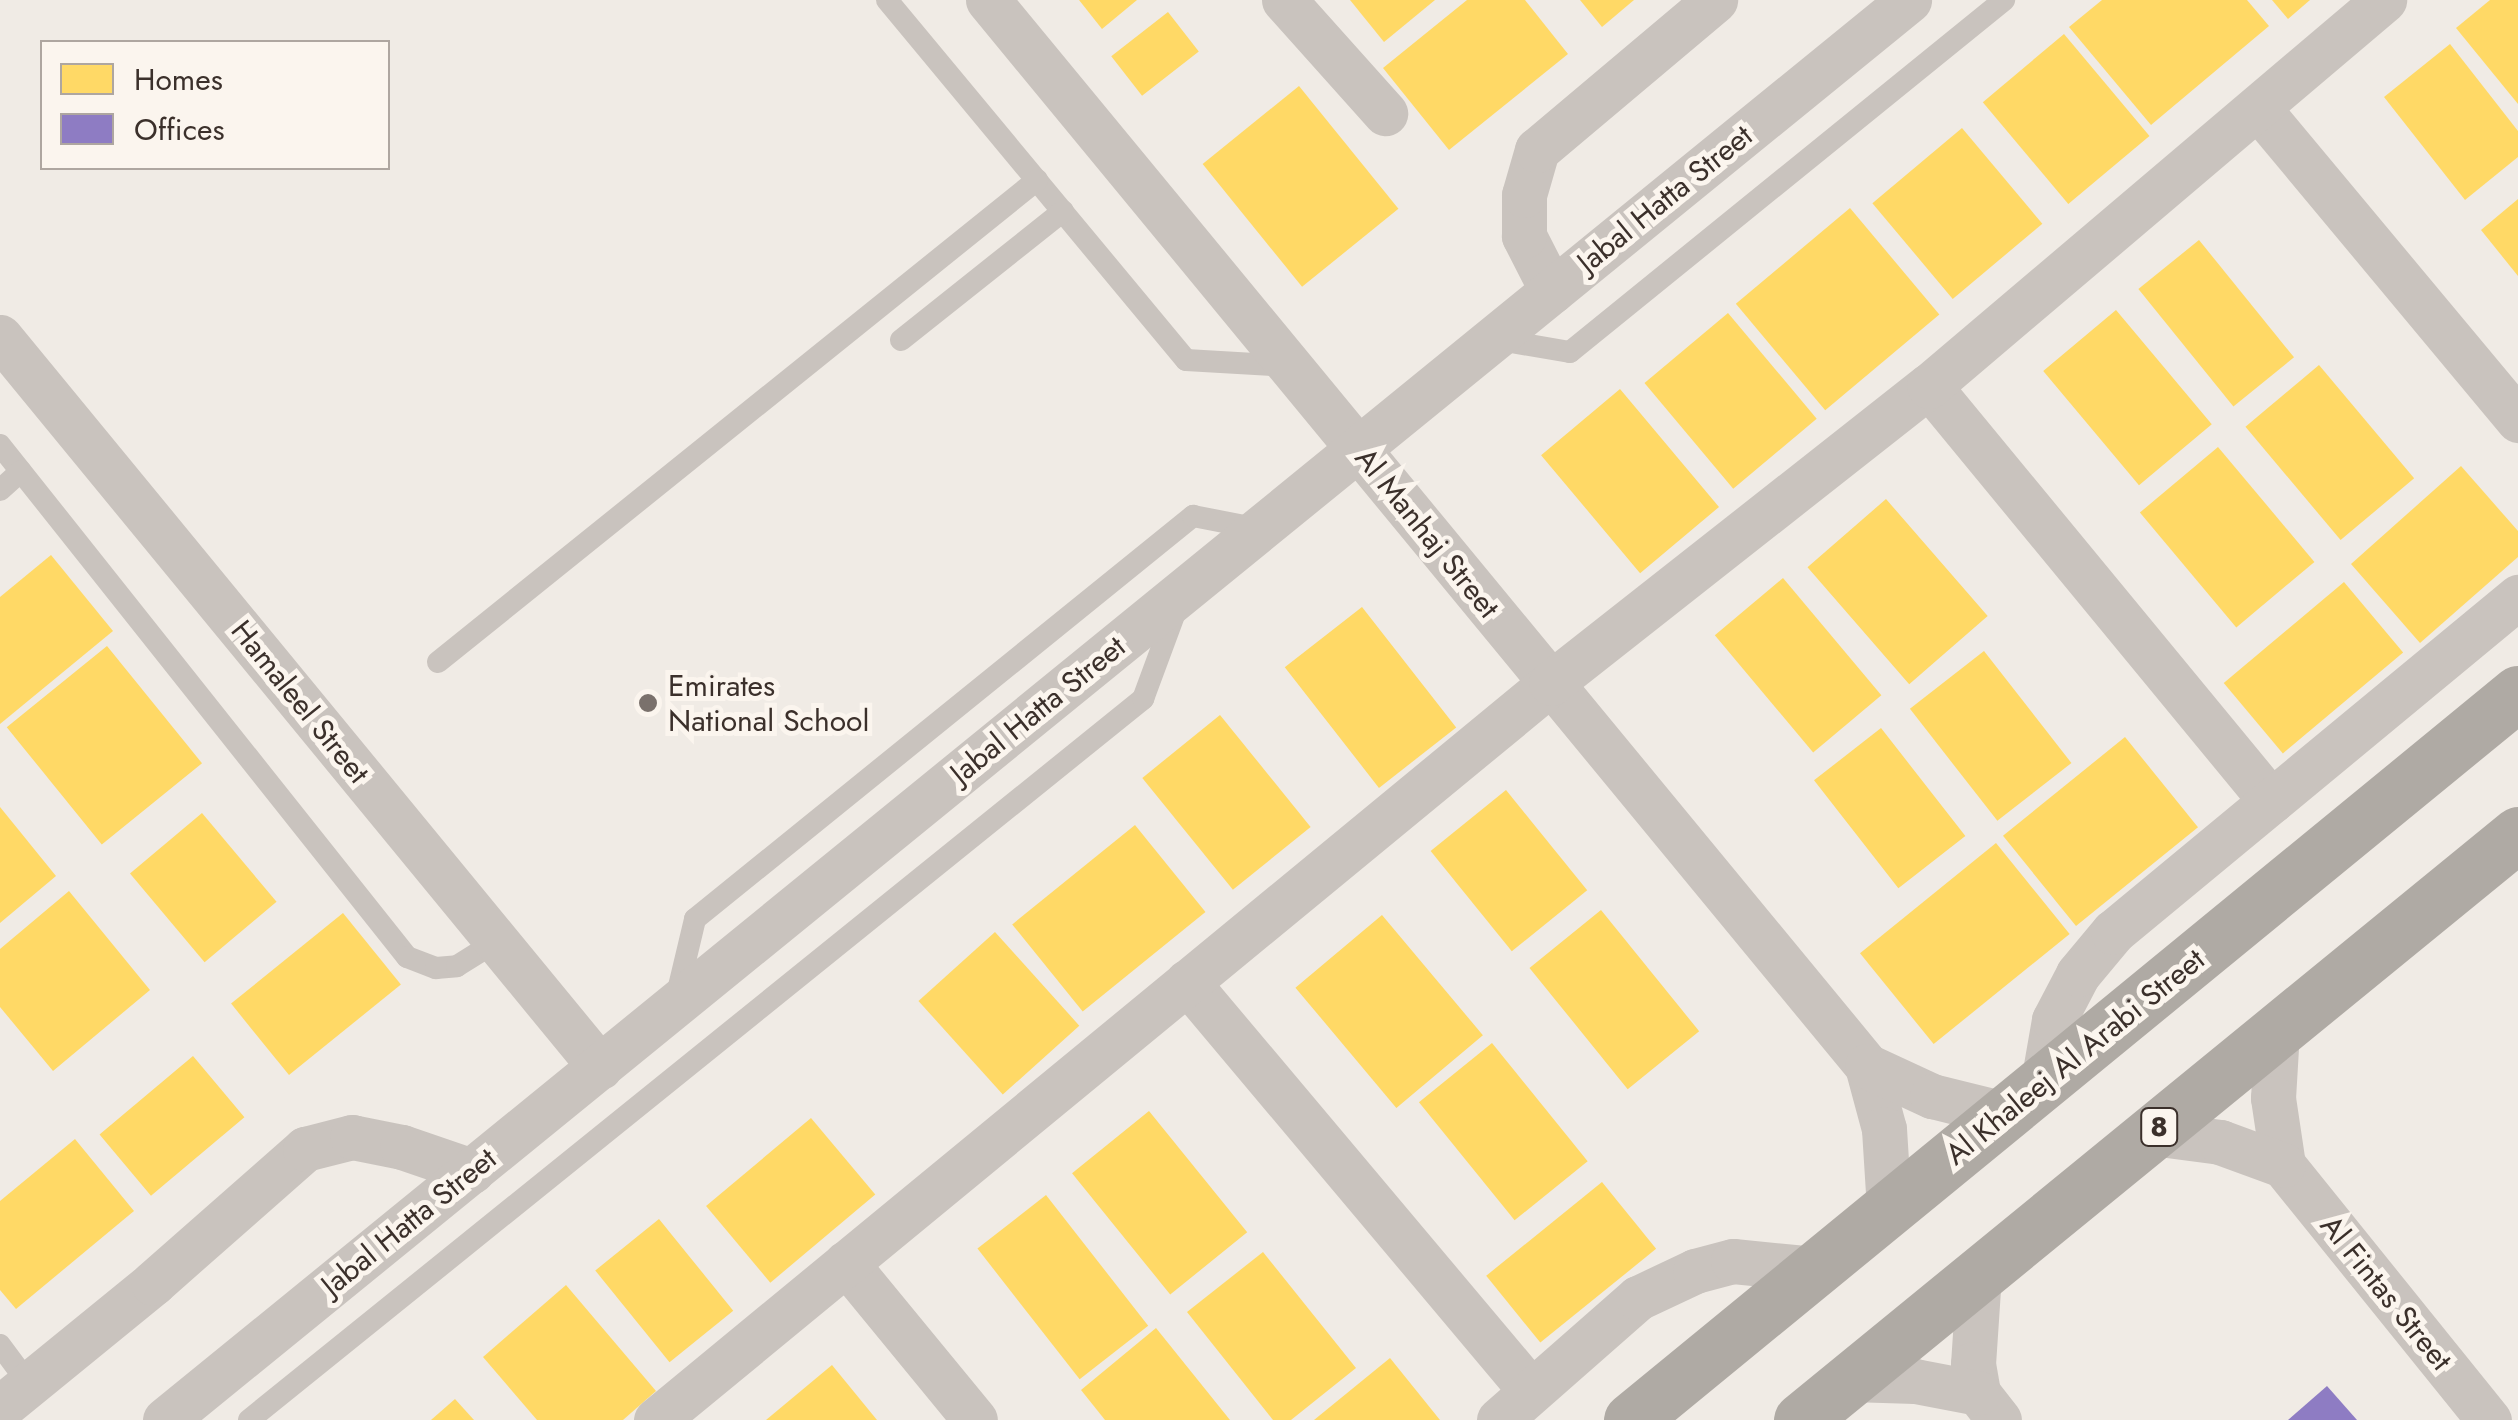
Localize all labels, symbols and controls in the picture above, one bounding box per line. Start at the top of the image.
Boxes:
legend [40,40,390,170]
text: Homes [134,58,223,101]
text: Offices [134,108,225,151]
street label: Jabal Hatta Street [1570,118,1760,280]
street label: Al Manhaj Street [1347,441,1507,625]
street label: Hamaleel Street [223,613,377,791]
street label: Jabal Hatta Street [943,629,1133,791]
place label: Emirates National School [668,668,869,738]
marker: Emirates National School [637,692,659,714]
street label: Al Khaleej Al Arabi Street [1938,941,2212,1173]
road number: 8 [2139,1104,2179,1150]
street label: Jabal Hatta Street [314,1141,504,1303]
street label: Al Fintas Street [2313,1208,2459,1378]

